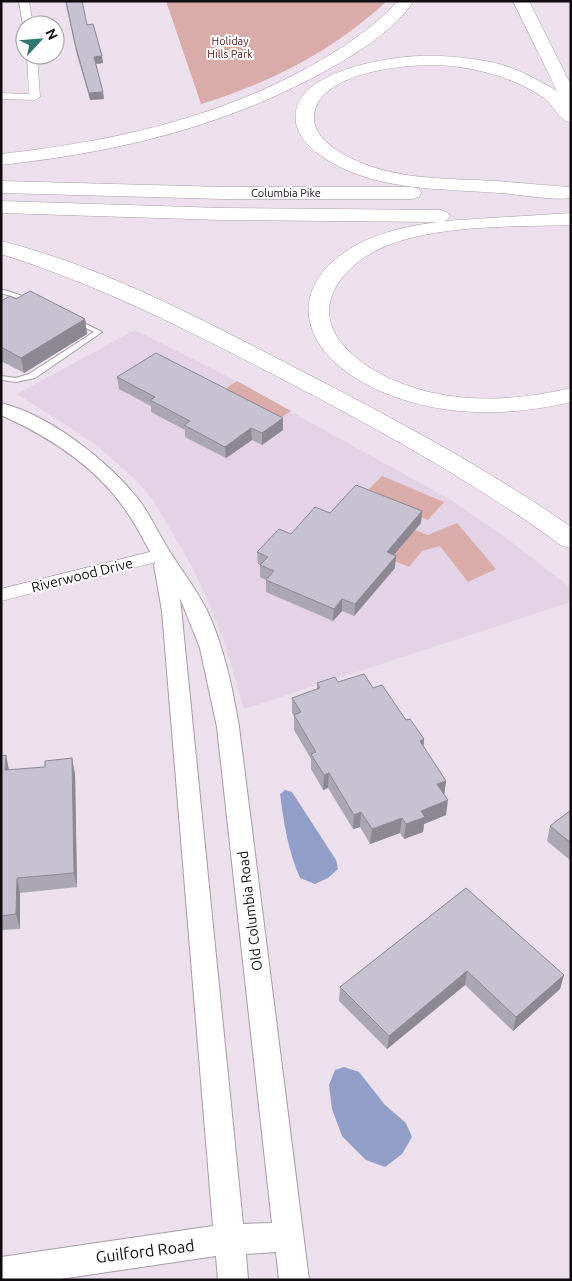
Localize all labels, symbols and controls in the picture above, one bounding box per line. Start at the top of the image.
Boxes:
north arrow [15,15,65,65]
text: N [42,26,61,43]
park label: Holiday Hills Park [207,35,253,60]
street label: Columbia Pike [251,187,321,199]
street label: Riverwood Drive [30,555,134,595]
street label: Old Columbia Road [235,850,265,972]
street label: Guilford Road [95,1236,195,1266]

